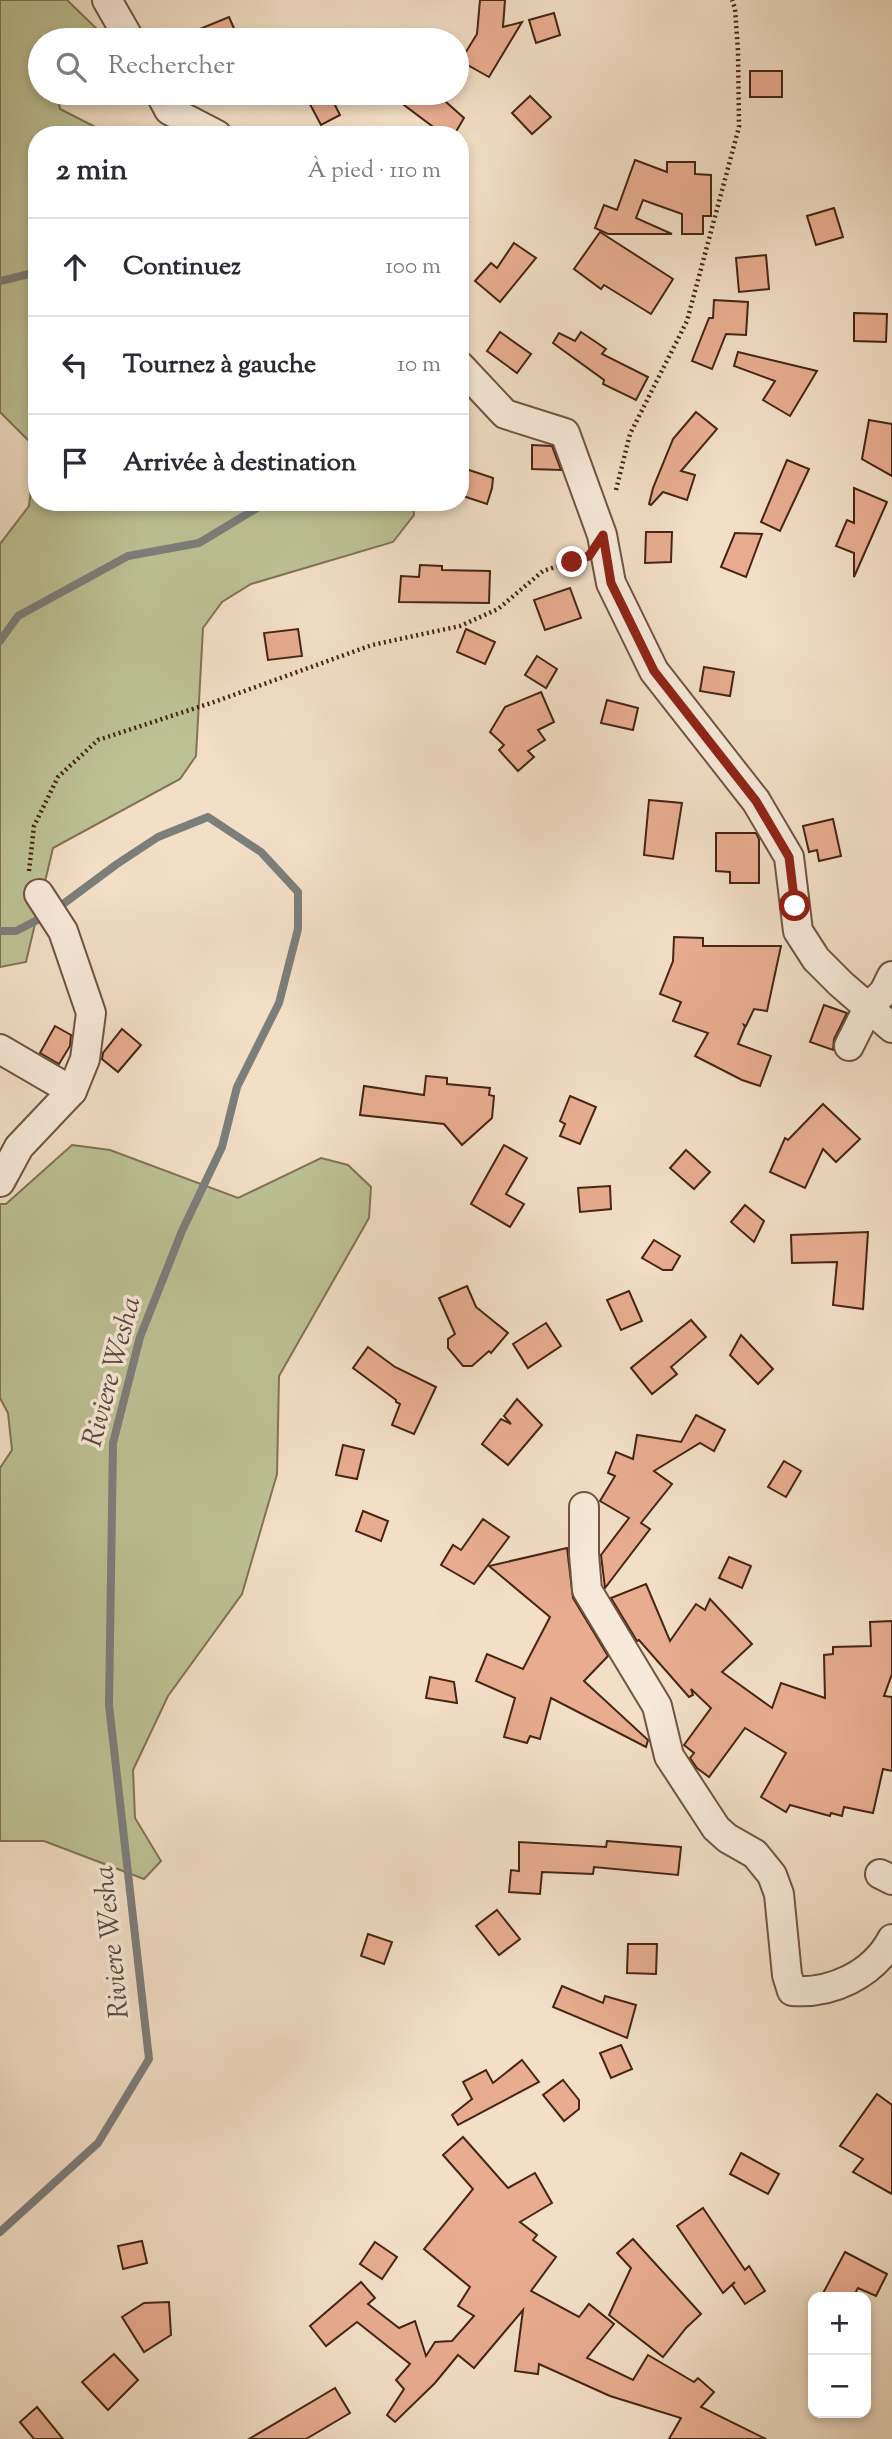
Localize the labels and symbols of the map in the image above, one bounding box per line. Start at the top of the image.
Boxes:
route end [556,546,587,577]
route start [779,890,810,921]
water label: Riviere Wesha [74,1293,152,1451]
water label: Riviere Wesha [85,1863,141,2021]

